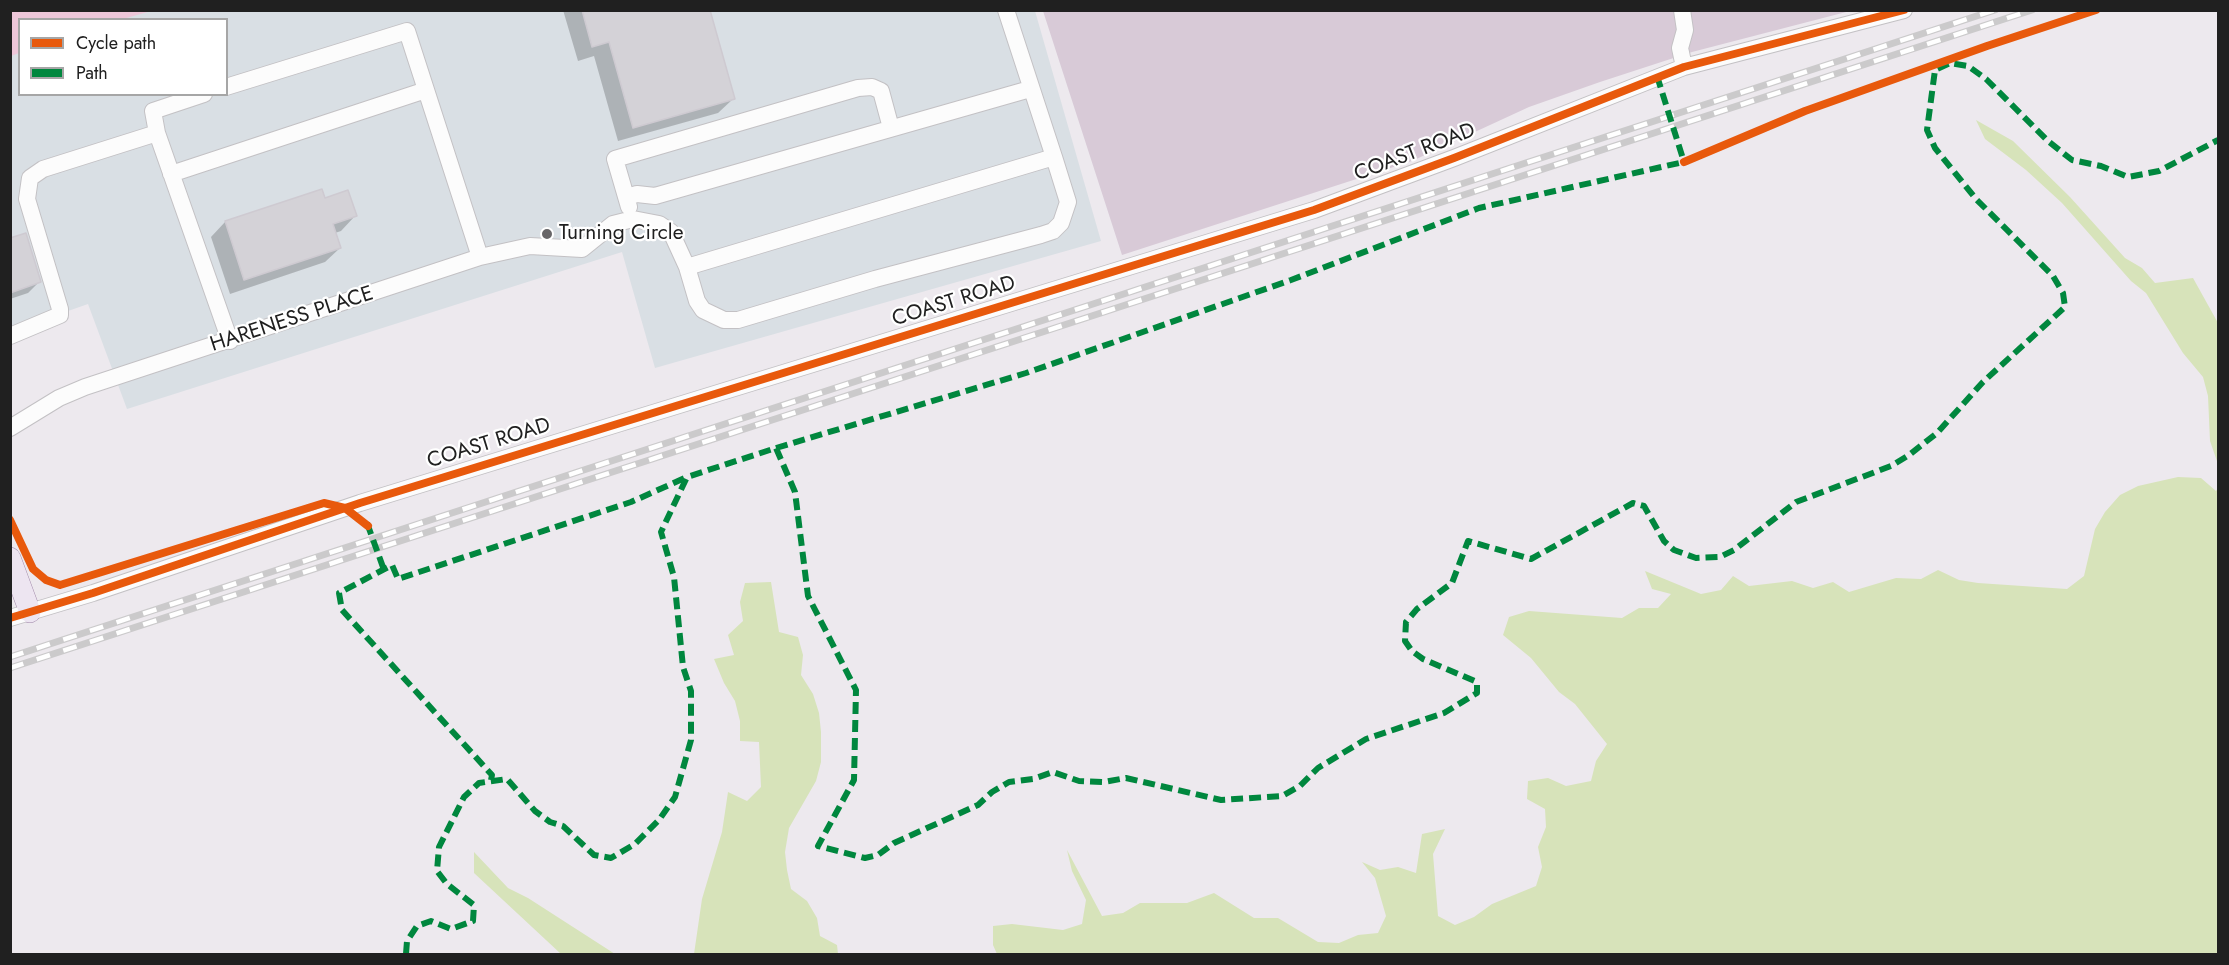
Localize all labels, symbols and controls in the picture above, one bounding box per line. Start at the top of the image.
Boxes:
legend [18,18,228,96]
text: Cycle path [76,30,156,56]
text: Path [76,60,108,86]
street label: COAST ROAD [1351,118,1479,188]
place label: Turning Circle [559,221,684,247]
marker: Turning Circle [540,227,554,241]
street label: COAST ROAD [889,271,1019,333]
street label: HARENESS PLACE [207,282,377,358]
street label: COAST ROAD [424,413,554,475]

